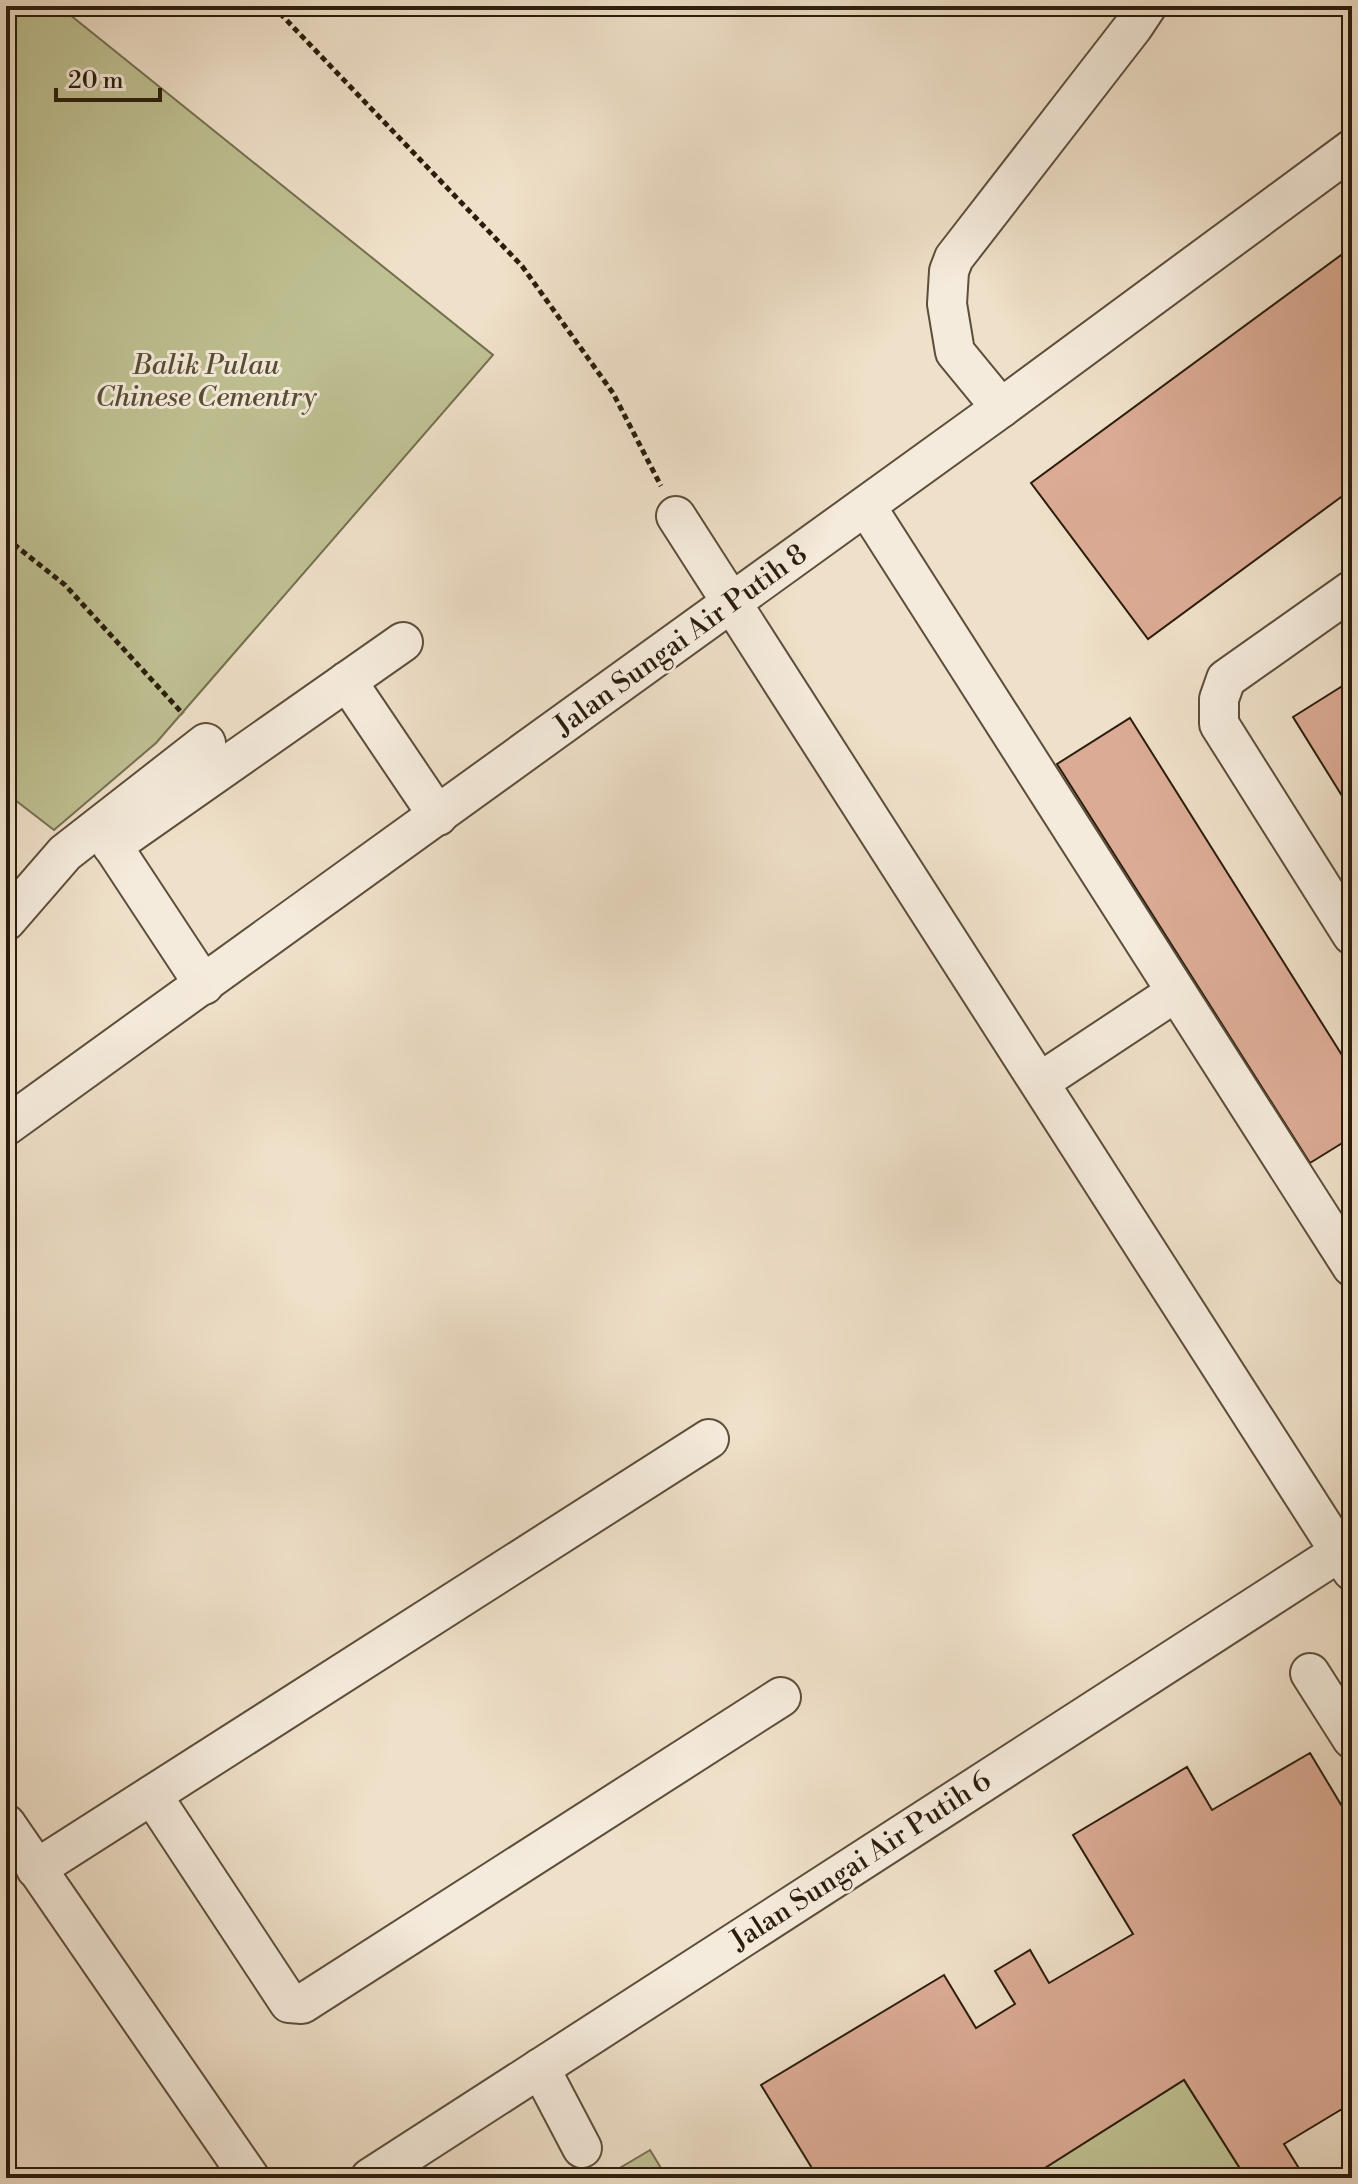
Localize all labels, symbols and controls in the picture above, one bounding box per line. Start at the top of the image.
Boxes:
scale bar [56,52,160,102]
text: 20 m [68,66,124,96]
park label: Balik Pulau Chinese Cementry [95,348,318,415]
street label: Jalan Sungai Air Putih 8 [547,537,814,744]
street label: Jalan Sungai Air Putih 6 [723,1764,998,1959]

